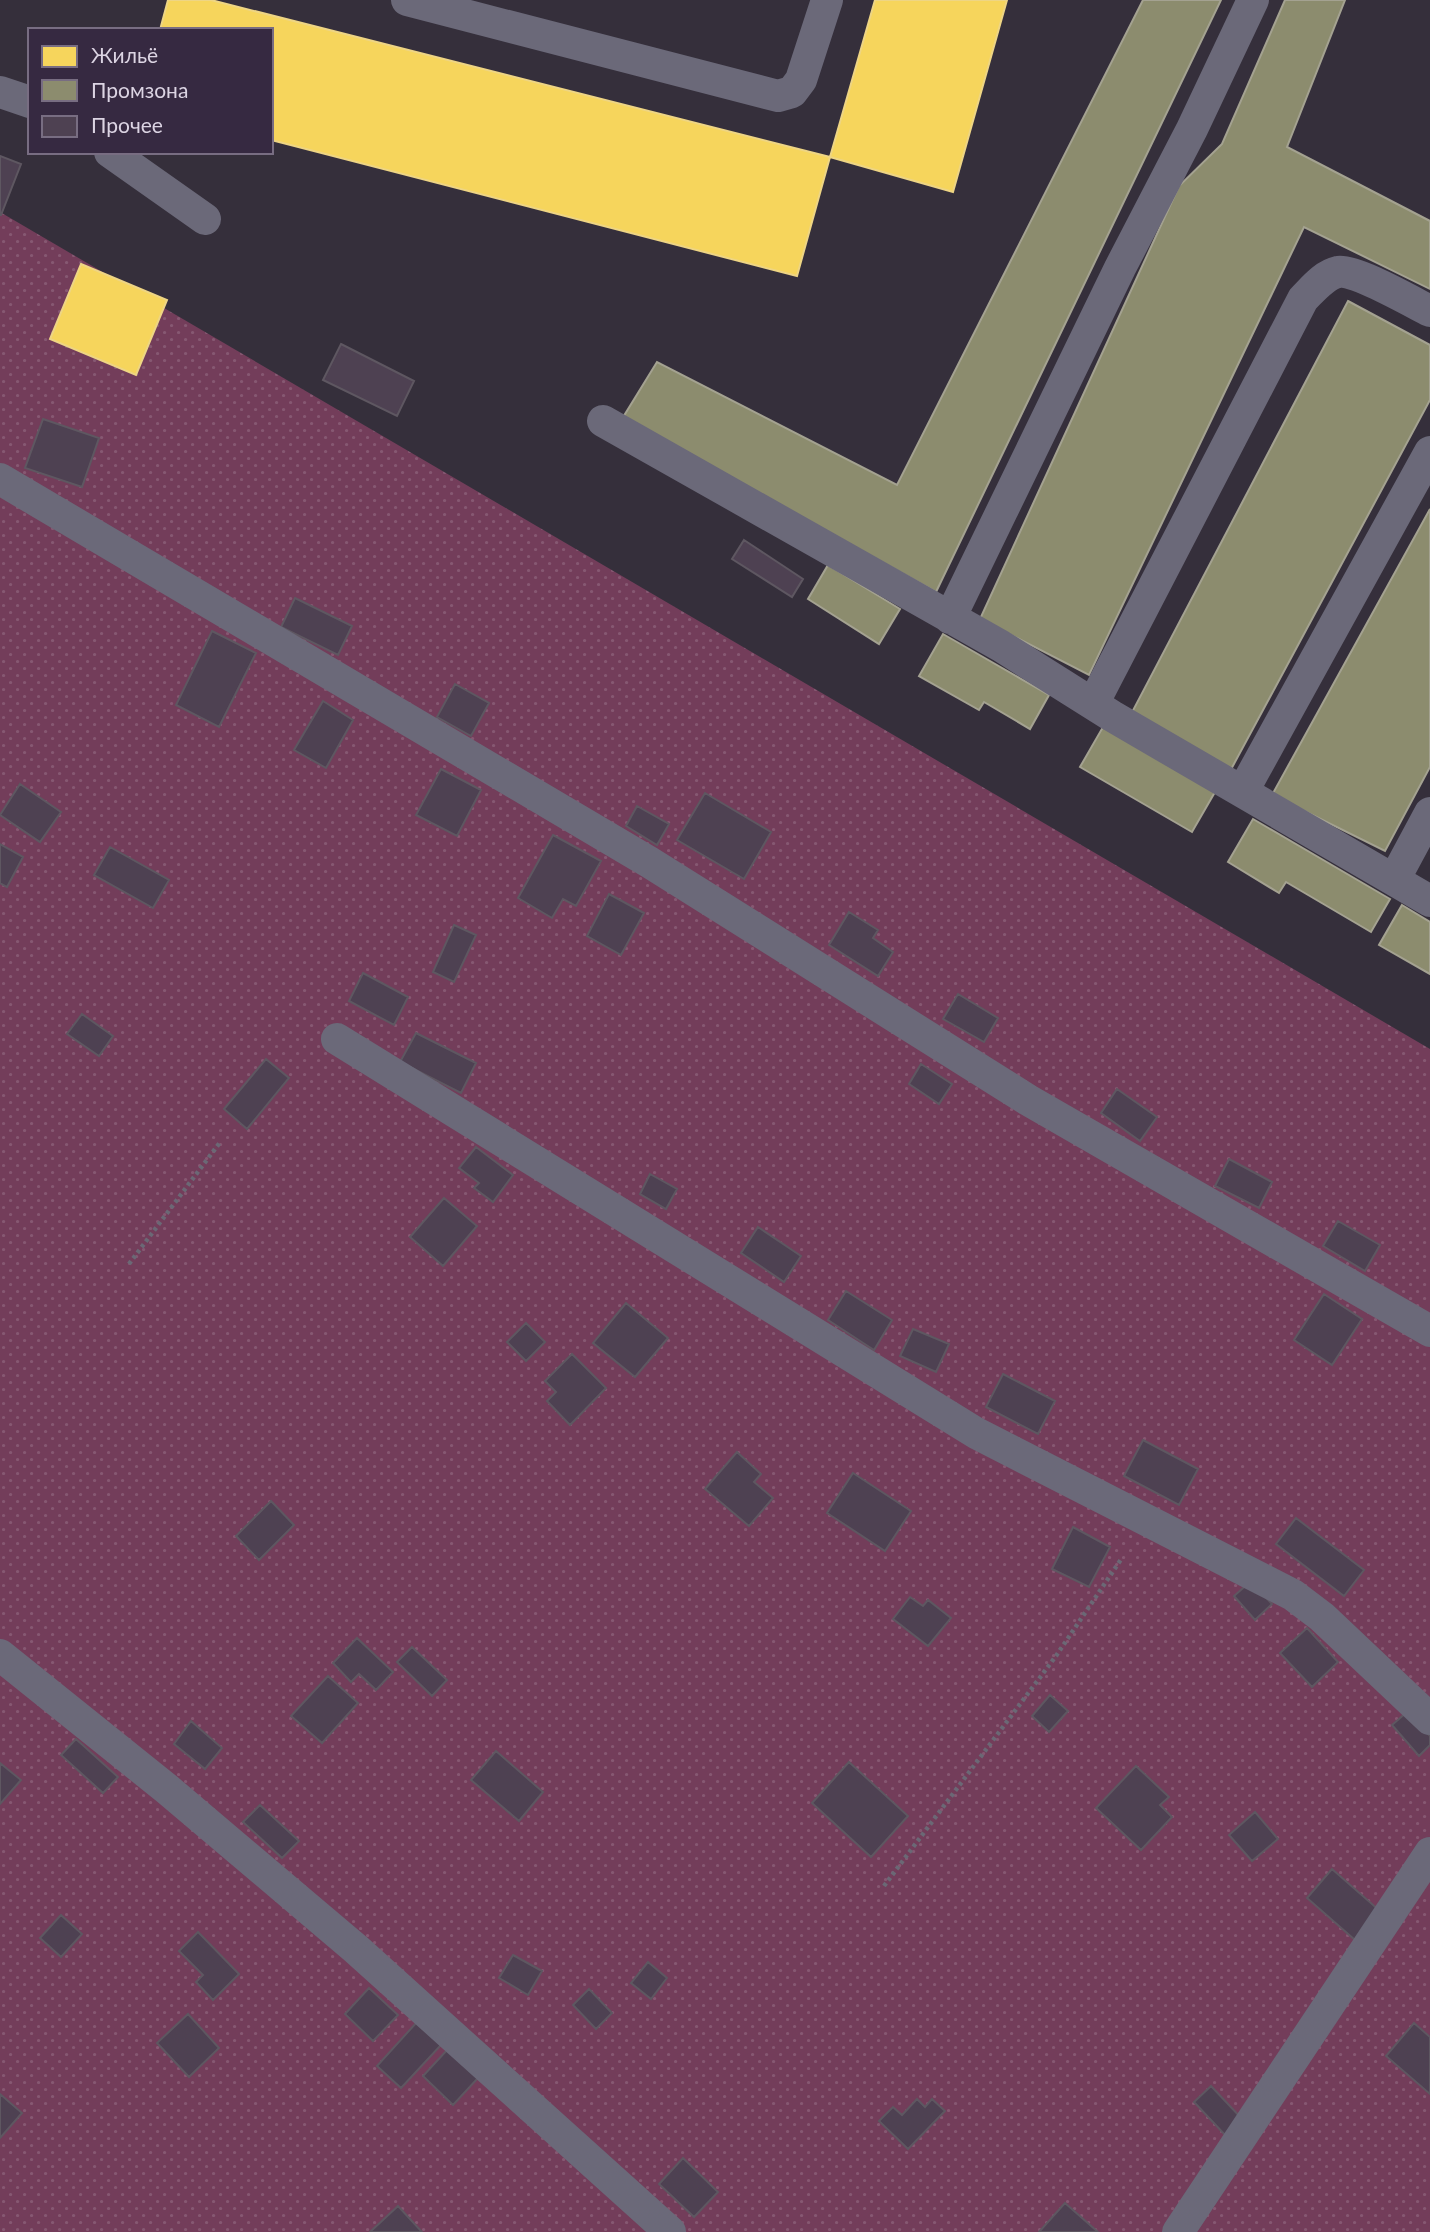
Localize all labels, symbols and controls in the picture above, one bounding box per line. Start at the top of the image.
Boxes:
legend [28,28,273,154]
text: Жильё [91,42,158,67]
text: Промзона [91,77,188,102]
text: Прочее [91,112,163,137]

